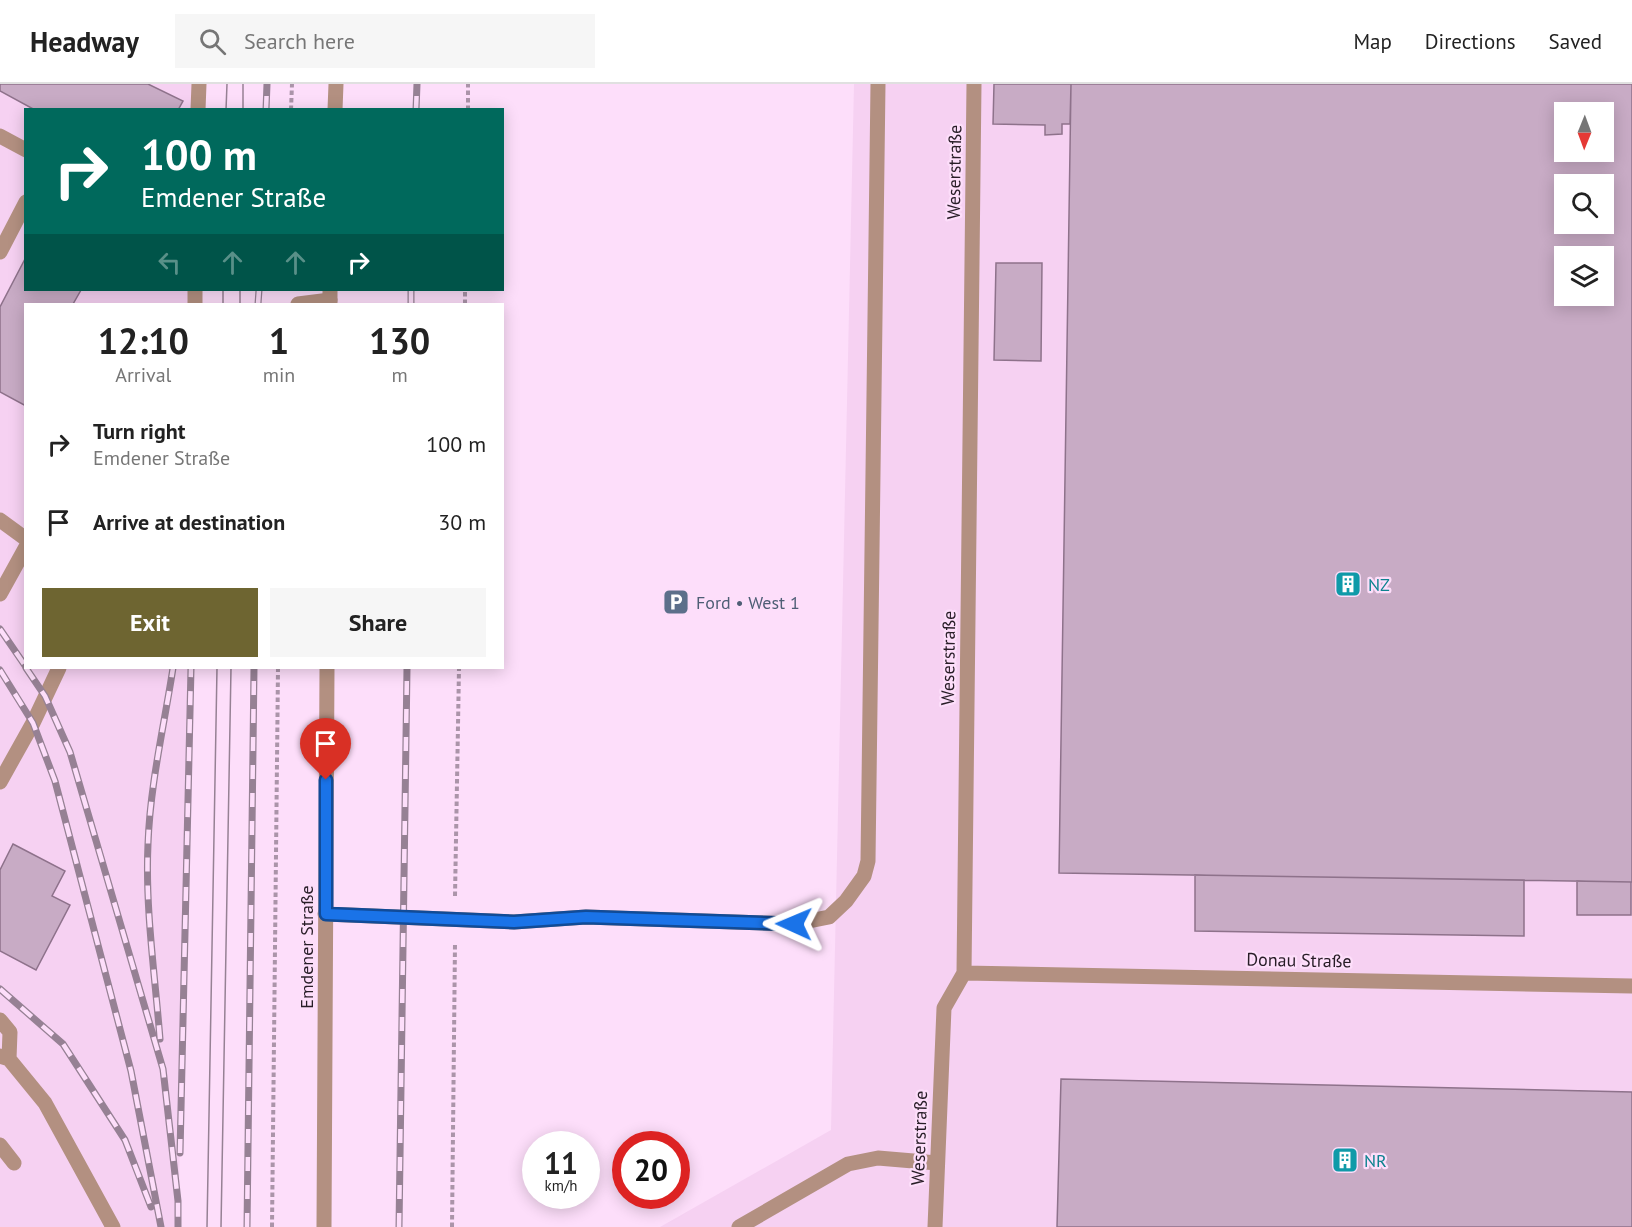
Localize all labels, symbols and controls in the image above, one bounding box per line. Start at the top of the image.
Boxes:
search box [175,14,595,68]
text: Headway [30,23,139,60]
icon: search [196,25,229,58]
text: Search here [244,27,355,55]
text: Map [1353,28,1392,55]
text: Directions [1425,28,1516,55]
text: Saved [1549,28,1602,55]
north arrow [1554,102,1614,162]
map controls [1554,102,1614,306]
street label: Weserstraße [942,124,966,220]
text: 100 m [141,127,257,182]
icon: right [42,132,120,210]
button: search [1554,174,1614,234]
text: Emdener Straße [141,180,326,214]
icon: left [153,246,186,279]
icon: ahead [216,246,249,279]
icon: ahead [279,246,312,279]
icon: right [342,246,375,279]
button: layers [1554,246,1614,306]
text: 12:10 [98,317,189,364]
text: 1 [269,317,289,364]
text: 130 [369,317,430,364]
text: Arrival [115,362,171,388]
text: min [263,362,295,388]
text: m [392,362,408,388]
text: Turn right [93,417,185,445]
icon: right [42,428,75,461]
text: 100 m [426,430,486,458]
text: Emdener Straße [93,445,230,471]
icon: arrive [42,506,75,539]
text: Arrive at destination [93,508,285,536]
text: 30 m [438,508,486,536]
building icon: NZ [1333,569,1363,599]
place label: NZ [1368,573,1390,596]
parking icon: Ford • West 1 [661,587,691,617]
button: Exit [42,588,258,657]
button: Share [270,588,486,657]
place label: Ford • West 1 [696,591,800,614]
street label: Weserstraße [936,610,960,706]
pin [300,718,351,780]
icon: arrive [309,727,342,760]
street label: Emdener Straße [295,885,318,1009]
position arrow [762,892,826,956]
street label: Donau Straße [1246,948,1352,972]
street label: Weserstraße [906,1090,932,1186]
speed limit sign: 20 [612,1131,690,1209]
text: 11 [544,1143,578,1182]
building icon: NR [1330,1145,1360,1175]
place label: NR [1364,1149,1387,1172]
text: km/h [545,1176,577,1195]

